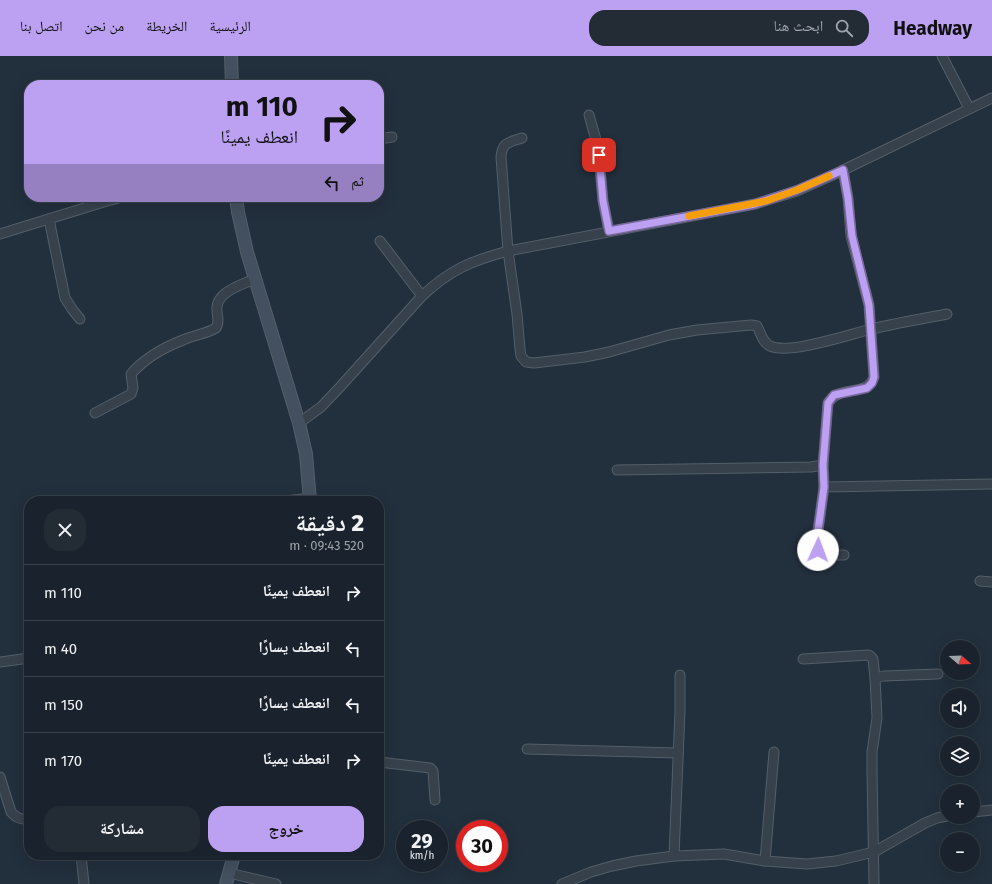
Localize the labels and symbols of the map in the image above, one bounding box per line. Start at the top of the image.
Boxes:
pin [582,138,616,172]
position arrow [797,529,839,571]
north arrow [940,640,980,680]
speed limit sign: 30 [456,820,508,872]

